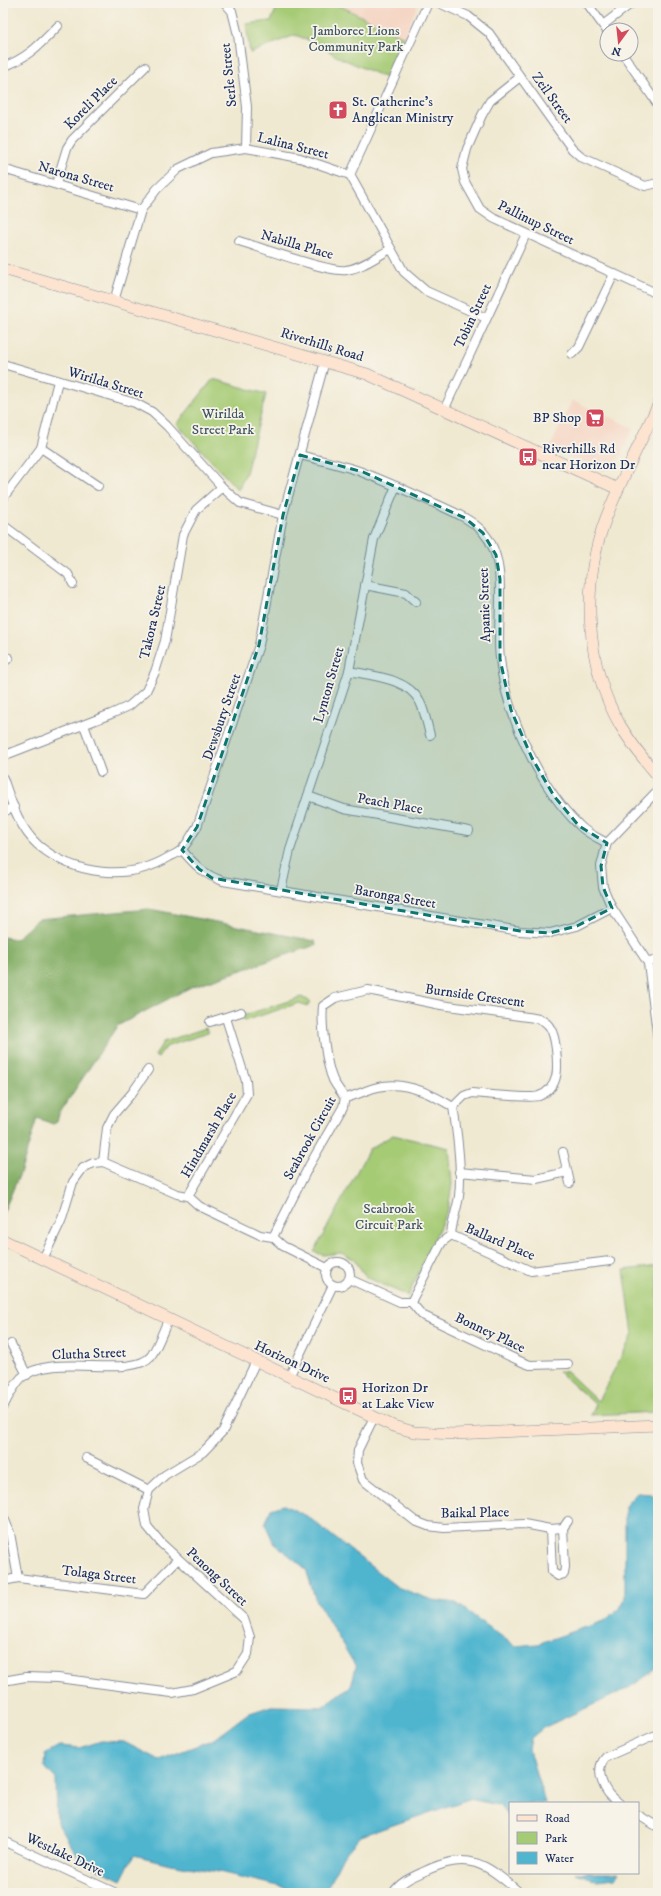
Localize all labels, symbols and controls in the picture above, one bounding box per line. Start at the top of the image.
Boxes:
park label: Jamboree Lions Community Park [308,22,404,56]
north arrow [599,22,639,62]
street label: Serle Street [217,42,241,108]
text: N [610,43,623,59]
street label: Zeil Street [527,69,577,127]
street label: Koreli Place [60,72,122,134]
place label: St. Catherine's Anglican Ministry [352,93,454,127]
church icon: St. Catherine's Anglican Ministry [327,99,349,121]
street label: Lalina Street [255,128,331,164]
street label: Narona Street [36,158,117,197]
street label: Pallinup Street [495,197,578,250]
street label: Nabilla Place [259,226,336,264]
street label: Tobin Street [450,280,496,351]
street label: Riverhills Road [278,324,366,366]
street label: Wirilda Street [65,363,147,403]
park label: Wirilda Street Park [192,405,254,439]
supermarket icon: BP Shop [584,407,606,429]
place label: BP Shop [533,409,581,427]
place label: Riverhills Rd near Horizon Dr [542,440,636,474]
bus stop icon: Riverhills Rd near Horizon Dr [517,446,539,468]
street label: Apanie Street [475,567,495,643]
street label: Takora Street [136,582,170,661]
street label: Lynton Street [310,644,349,725]
street label: Dewsbury Street [199,671,246,763]
street label: Peach Place [356,789,424,819]
street label: Baronga Street [353,881,438,913]
street label: Burnside Crescent [424,980,527,1012]
street label: Hindmarsh Place [177,1089,241,1181]
street label: Seabrook Circuit [280,1092,341,1183]
park label: Seabrook Circuit Park [355,1200,423,1234]
street label: Ballard Place [462,1219,538,1265]
street label: Bonney Place [452,1309,528,1357]
street label: Horizon Drive [251,1337,333,1387]
street label: Clutha Street [52,1344,127,1364]
place label: Horizon Dr at Lake View [362,1379,434,1413]
bus stop icon: Horizon Dr at Lake View [337,1385,359,1407]
street label: Baikal Place [441,1503,510,1523]
street label: Penong Street [182,1544,252,1611]
street label: Tolaga Street [61,1562,138,1589]
legend [509,1802,639,1874]
text: Road [545,1811,570,1826]
street label: Westlake Drive [22,1829,107,1881]
text: Park [545,1831,567,1846]
text: Water [544,1851,574,1866]

